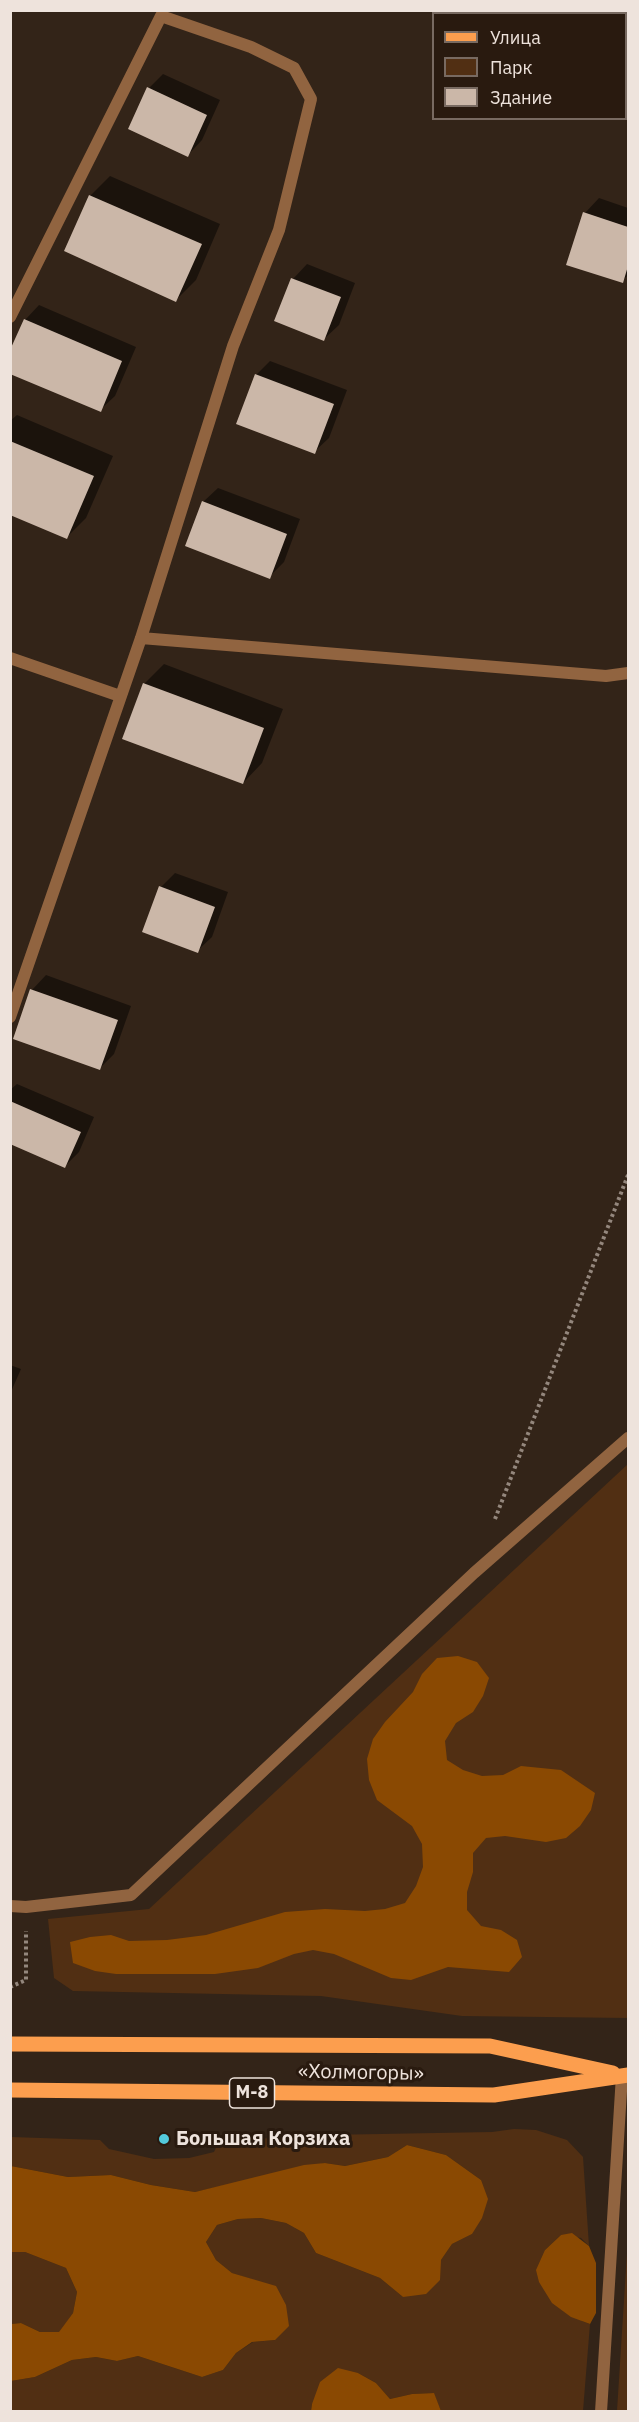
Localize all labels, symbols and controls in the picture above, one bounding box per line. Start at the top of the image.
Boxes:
legend [432,12,627,120]
text: Улица [490,26,541,49]
text: Парк [490,56,532,79]
text: Здание [490,86,552,109]
street label: «Холмогоры» [298,2060,424,2086]
road number: М-8 [230,2078,274,2108]
place label: Большая Корзиха [176,2127,350,2151]
marker: Большая Корзиха [157,2132,171,2146]

